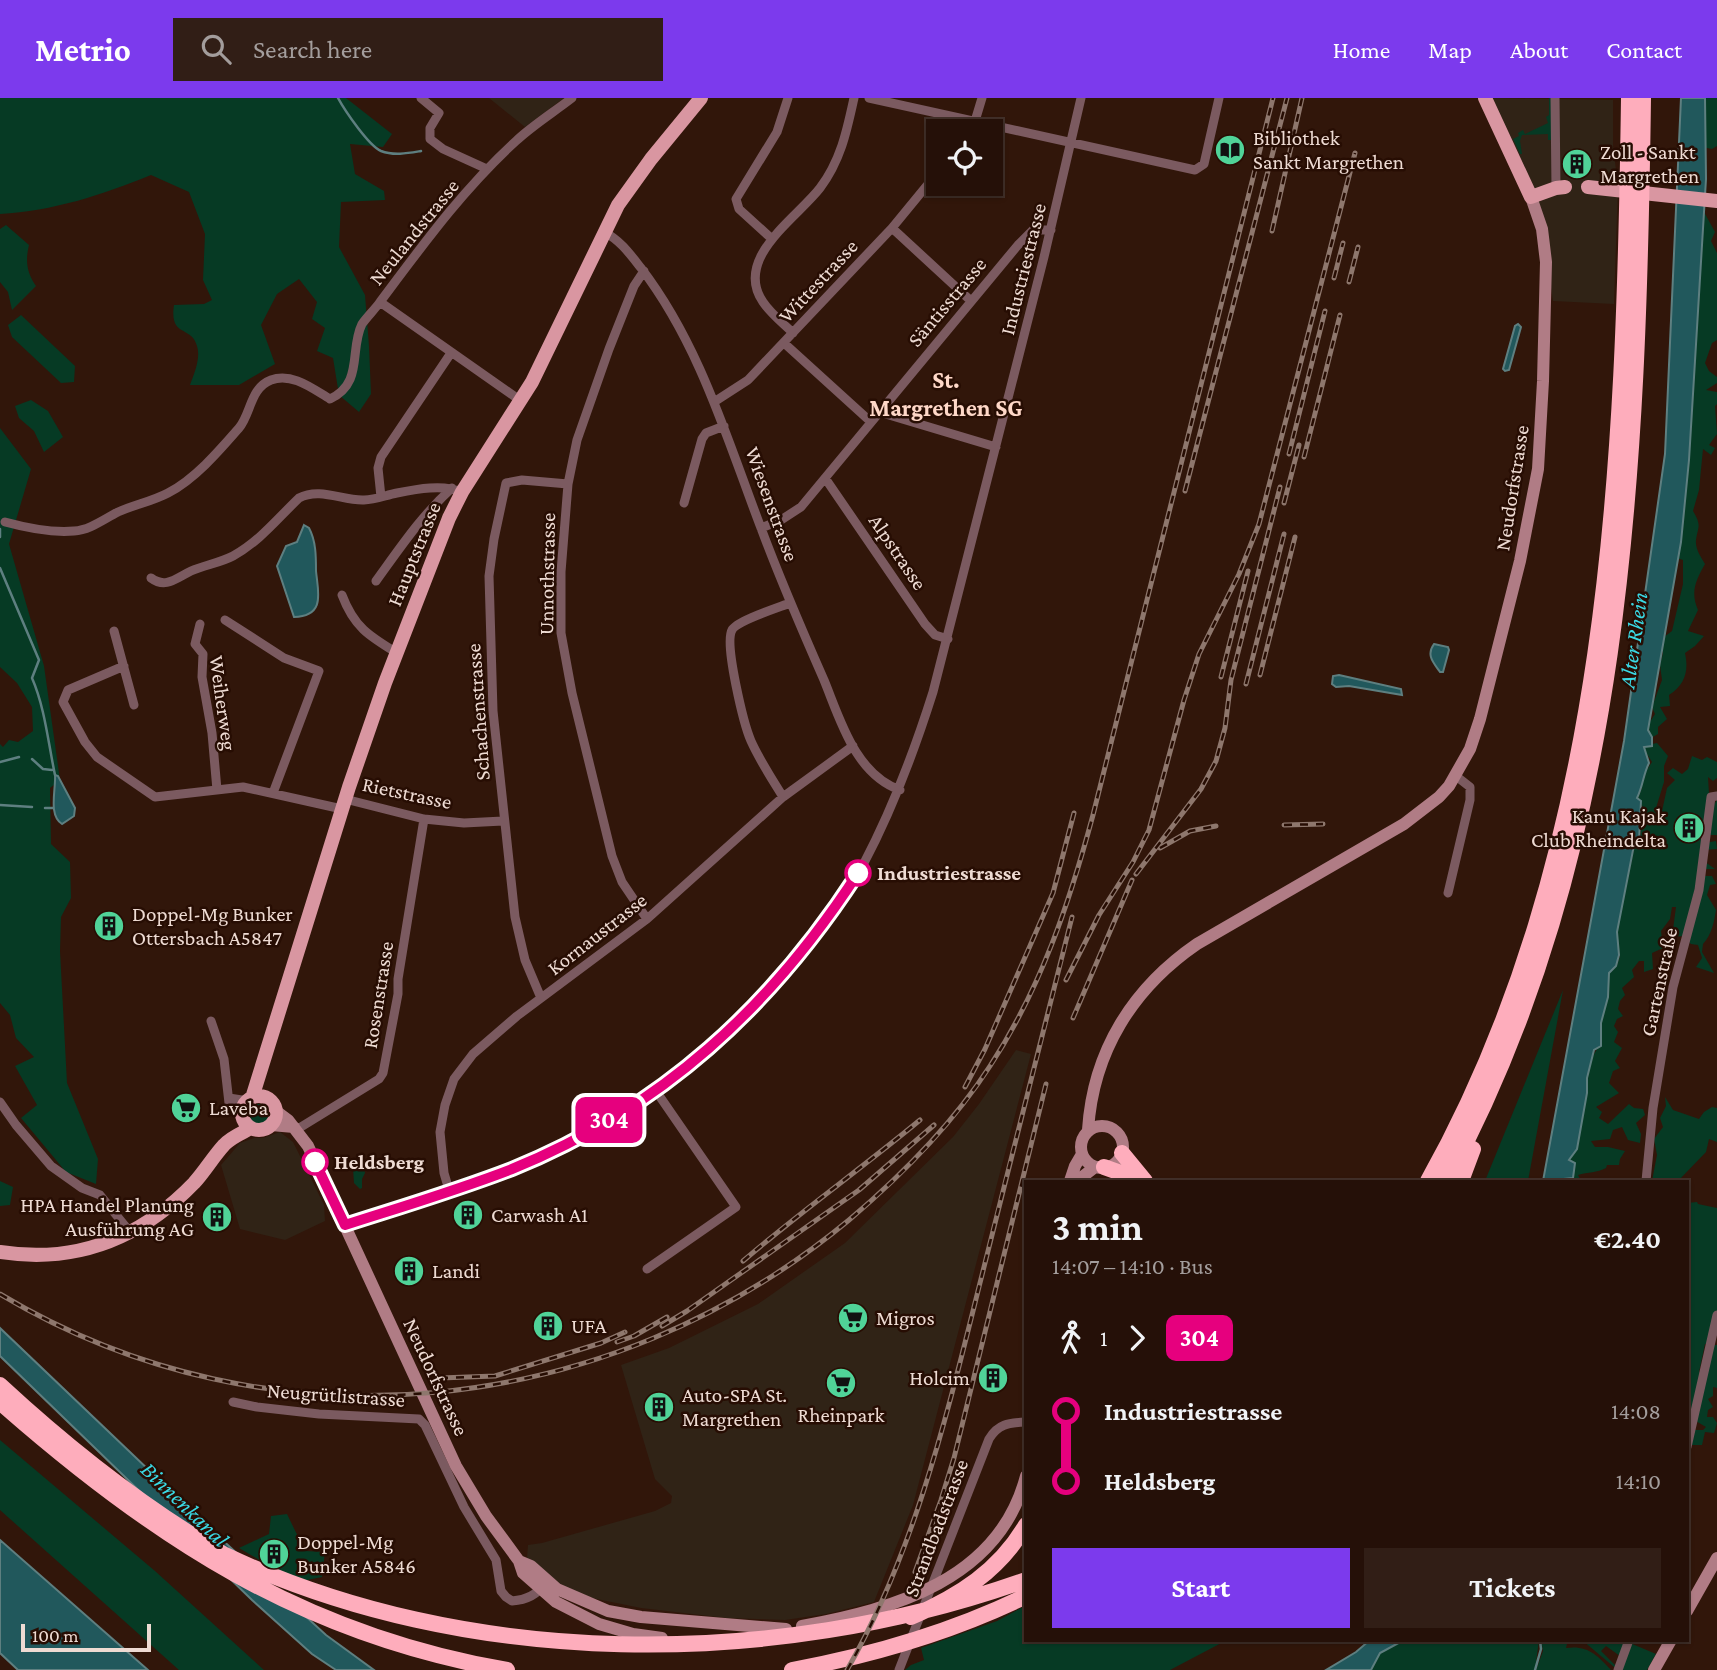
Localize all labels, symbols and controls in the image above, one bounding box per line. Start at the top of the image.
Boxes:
search box [173,18,663,81]
icon: search [197,30,235,68]
text: Metrio [35,31,131,68]
text: Search here [253,35,372,64]
text: Home [1333,36,1390,63]
text: Map [1428,36,1472,63]
text: About [1510,36,1568,63]
text: Contact [1606,36,1682,63]
map controls [926,119,1003,196]
button: locate [926,119,1003,196]
place label: Bibliothek Sankt Margrethen [1253,126,1404,174]
library icon: Bibliothek Sankt Margrethen [1213,133,1247,167]
place label: Zoll - Sankt Margrethen [1600,140,1699,188]
building icon: Zoll - Sankt Margrethen [1560,147,1594,181]
street label: Neulandstrasse [364,174,464,290]
street label: Industriestrasse [995,201,1051,337]
street label: Wittestrasse [773,234,863,328]
street label: Säntisstrasse [903,252,991,352]
district label: St. Margrethen SG [869,366,1023,421]
street label: Neudorfstrasse [1490,424,1534,552]
street label: Wiesenstrasse [740,443,804,565]
street label: Hauptstrasse [382,498,446,610]
street label: Alpstrasse [864,510,932,594]
street label: Unnothstrasse [534,513,560,635]
water label: Alter Rhein [1613,590,1653,691]
street label: Schachenstrasse [461,643,495,781]
street label: Weiherweg [204,654,242,752]
street label: Rietstrasse [360,772,454,814]
place label: Kanu Kajak Club Rheindelta [1531,804,1666,852]
building icon: Kanu Kajak Club Rheindelta [1672,811,1706,845]
marker: Industriestrasse [845,860,871,886]
place label: Industriestrasse [877,861,1021,885]
street label: Kornaustrasse [543,888,651,980]
place label: Doppel-Mg Bunker Ottersbach A5847 [132,902,293,950]
building icon: Doppel-Mg Bunker Ottersbach A5847 [92,909,126,943]
street label: Gartenstraße [1636,925,1682,1039]
street label: Rosenstrasse [358,940,398,1050]
supermarket icon: Laveba [169,1091,203,1125]
place label: Laveba [209,1096,269,1120]
line badge: 304 [569,1097,649,1143]
text: 304 [589,1106,629,1133]
marker: Heldsberg [302,1149,328,1175]
place label: Heldsberg [334,1150,424,1174]
place label: HPA Handel Planung Ausführung AG [20,1193,194,1241]
building icon: Carwash A1 [451,1198,485,1232]
building icon: HPA Handel Planung Ausführung AG [200,1200,234,1234]
place label: Carwash A1 [491,1203,588,1227]
text: 3 min [1052,1206,1143,1248]
text: €2.40 [1594,1225,1661,1254]
text: 14:07 – 14:10 · Bus [1052,1253,1213,1279]
building icon: Landi [392,1254,426,1288]
place label: Landi [432,1259,481,1283]
supermarket icon: Migros [836,1301,870,1335]
place label: Migros [876,1306,935,1330]
building icon: UFA [531,1309,565,1343]
street label: Neudorfstrasse [398,1314,474,1440]
place label: UFA [571,1314,606,1338]
icon: walk [1052,1319,1090,1357]
icon: forward [1118,1319,1156,1357]
text: 304 [1180,1324,1219,1351]
text: 1 [1100,1325,1108,1351]
building icon: Holcim [976,1361,1010,1395]
supermarket icon: Rheinpark [824,1366,858,1400]
place label: Holcim [909,1366,970,1390]
street label: Neugrütlistrasse [266,1378,406,1412]
place label: Auto-SPA St. Margrethen [682,1383,787,1431]
building icon: Auto-SPA St. Margrethen [642,1390,676,1424]
text: Industriestrasse [1104,1397,1282,1426]
text: 14:08 [1611,1398,1661,1424]
place label: Rheinpark [798,1403,885,1427]
water label: Binnenkanal [136,1456,234,1552]
street label: Strandbadstrasse [899,1456,973,1600]
text: Heldsberg [1104,1467,1215,1496]
text: 14:10 [1616,1468,1661,1494]
place label: Doppel-Mg Bunker A5846 [297,1530,416,1578]
building icon: Doppel-Mg Bunker A5846 [257,1537,291,1571]
button: Start [1052,1548,1350,1628]
button: Tickets [1364,1548,1661,1628]
scale bar [21,1621,150,1653]
text: 100 m [32,1625,79,1646]

